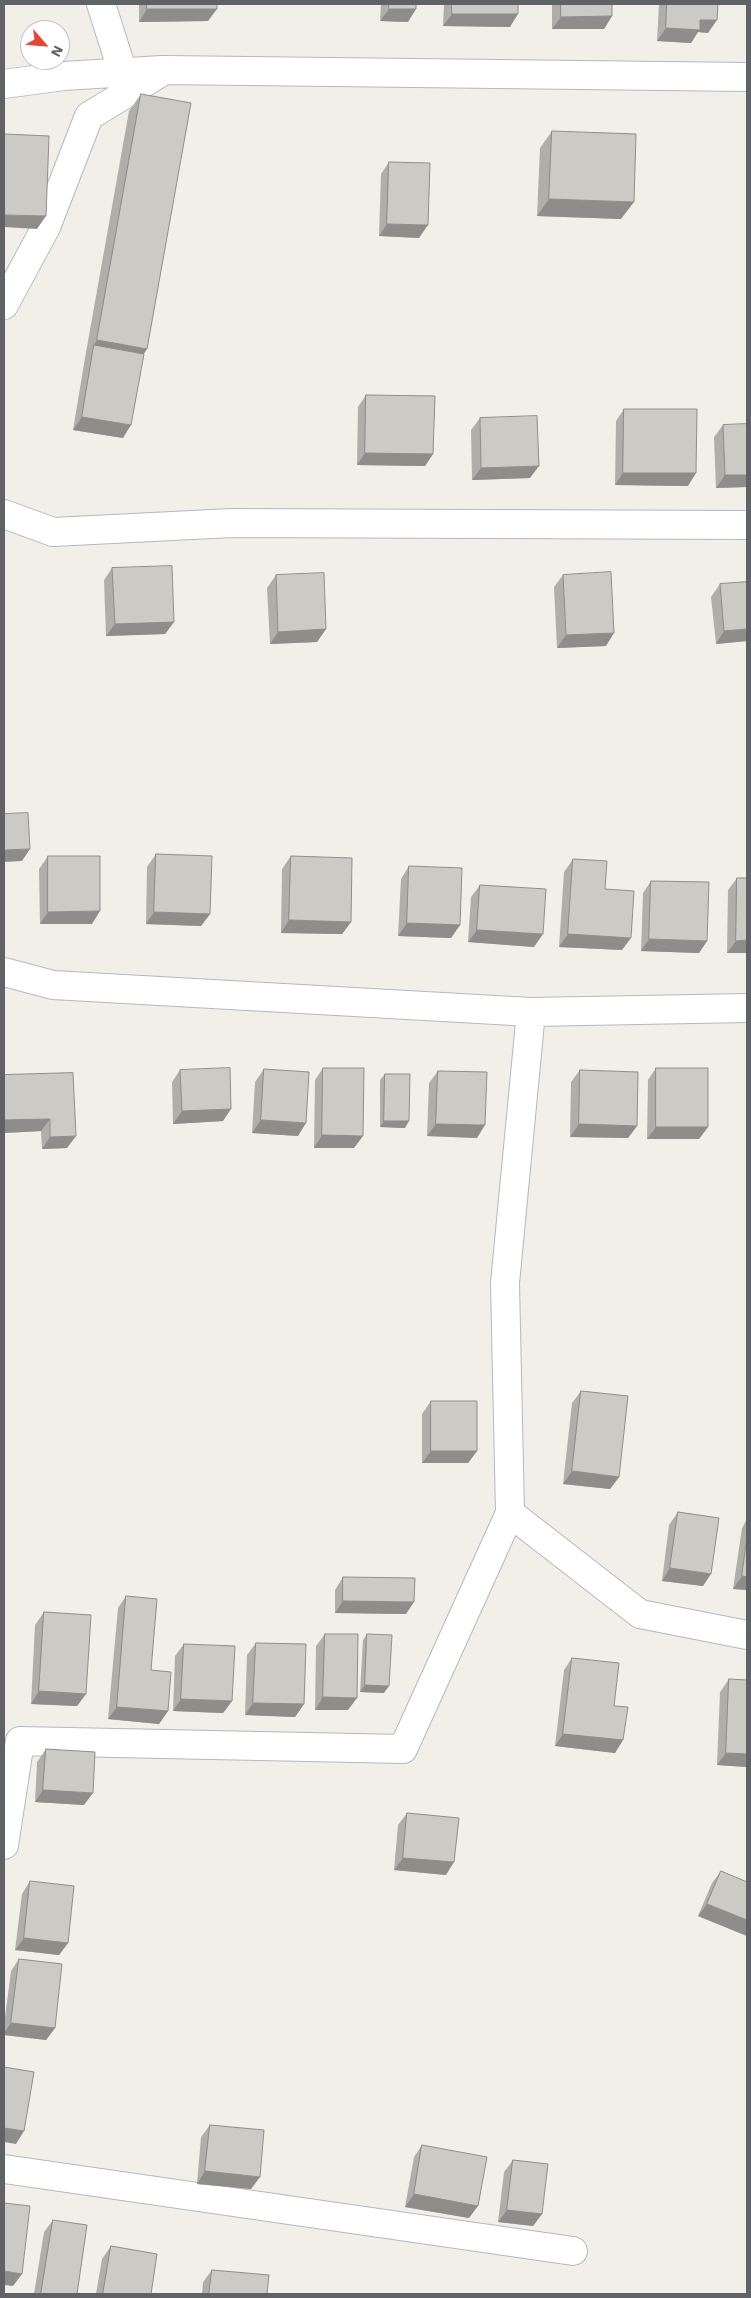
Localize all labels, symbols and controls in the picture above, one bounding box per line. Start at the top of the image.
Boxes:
north arrow [20,20,70,70]
text: N [48,43,67,60]

